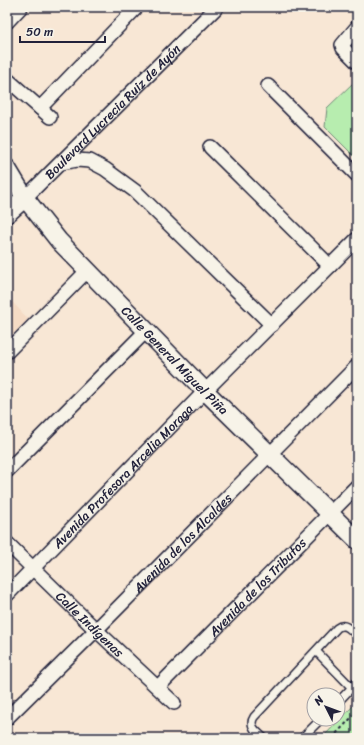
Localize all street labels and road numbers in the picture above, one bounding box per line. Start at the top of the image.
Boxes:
street label: Boulevard Lucrecia Ruiz de Ayón [39,38,186,185]
street label: Calle General Miguel Piña [116,300,235,420]
street label: Avenida Profesora Arcelia Moraga [46,398,199,554]
street label: Avenida de los Alcaldes [127,487,237,599]
street label: Avenida de los Tributos [202,531,312,642]
street label: Calle Indígenas [51,585,130,663]

